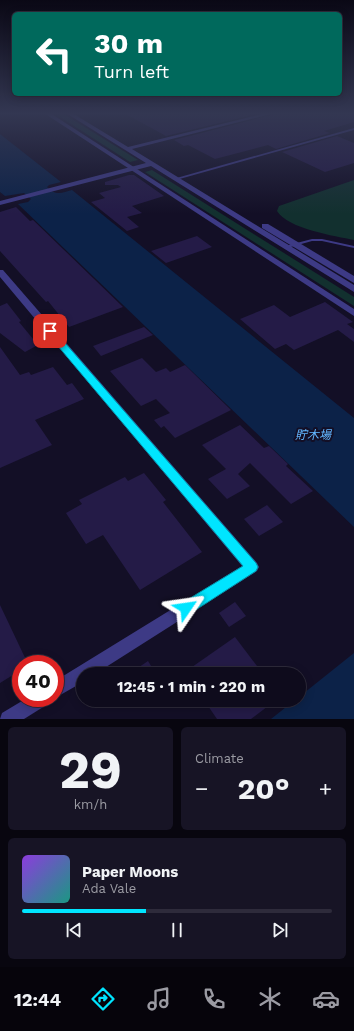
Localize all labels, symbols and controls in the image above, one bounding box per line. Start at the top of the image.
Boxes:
text: 30 m [94,27,163,60]
icon: left [28,28,80,80]
text: Turn left [94,61,169,82]
pin [33,314,67,348]
icon: arrive [39,320,61,342]
water label: 貯木場 [295,428,333,442]
position arrow [165,587,207,629]
speed limit sign: 40 [12,655,64,707]
text: 12:45 · 1 min · 220 m [117,678,265,696]
text: 29 [59,740,122,801]
text: Climate [195,751,244,766]
text: 20° [237,771,290,806]
text: − [195,776,208,801]
text: + [319,776,332,801]
text: km/h [74,797,107,812]
text: Paper Moons [82,863,178,881]
text: Ada Vale [82,881,136,896]
icon: previous [63,919,85,941]
icon: pause [166,919,188,941]
icon: next [269,919,291,941]
icon: directions [89,985,117,1013]
icon: music [145,985,173,1013]
icon: phone [200,985,228,1013]
icon: climate [256,985,284,1013]
icon: car [312,985,340,1013]
text: 12:44 [14,989,61,1010]

